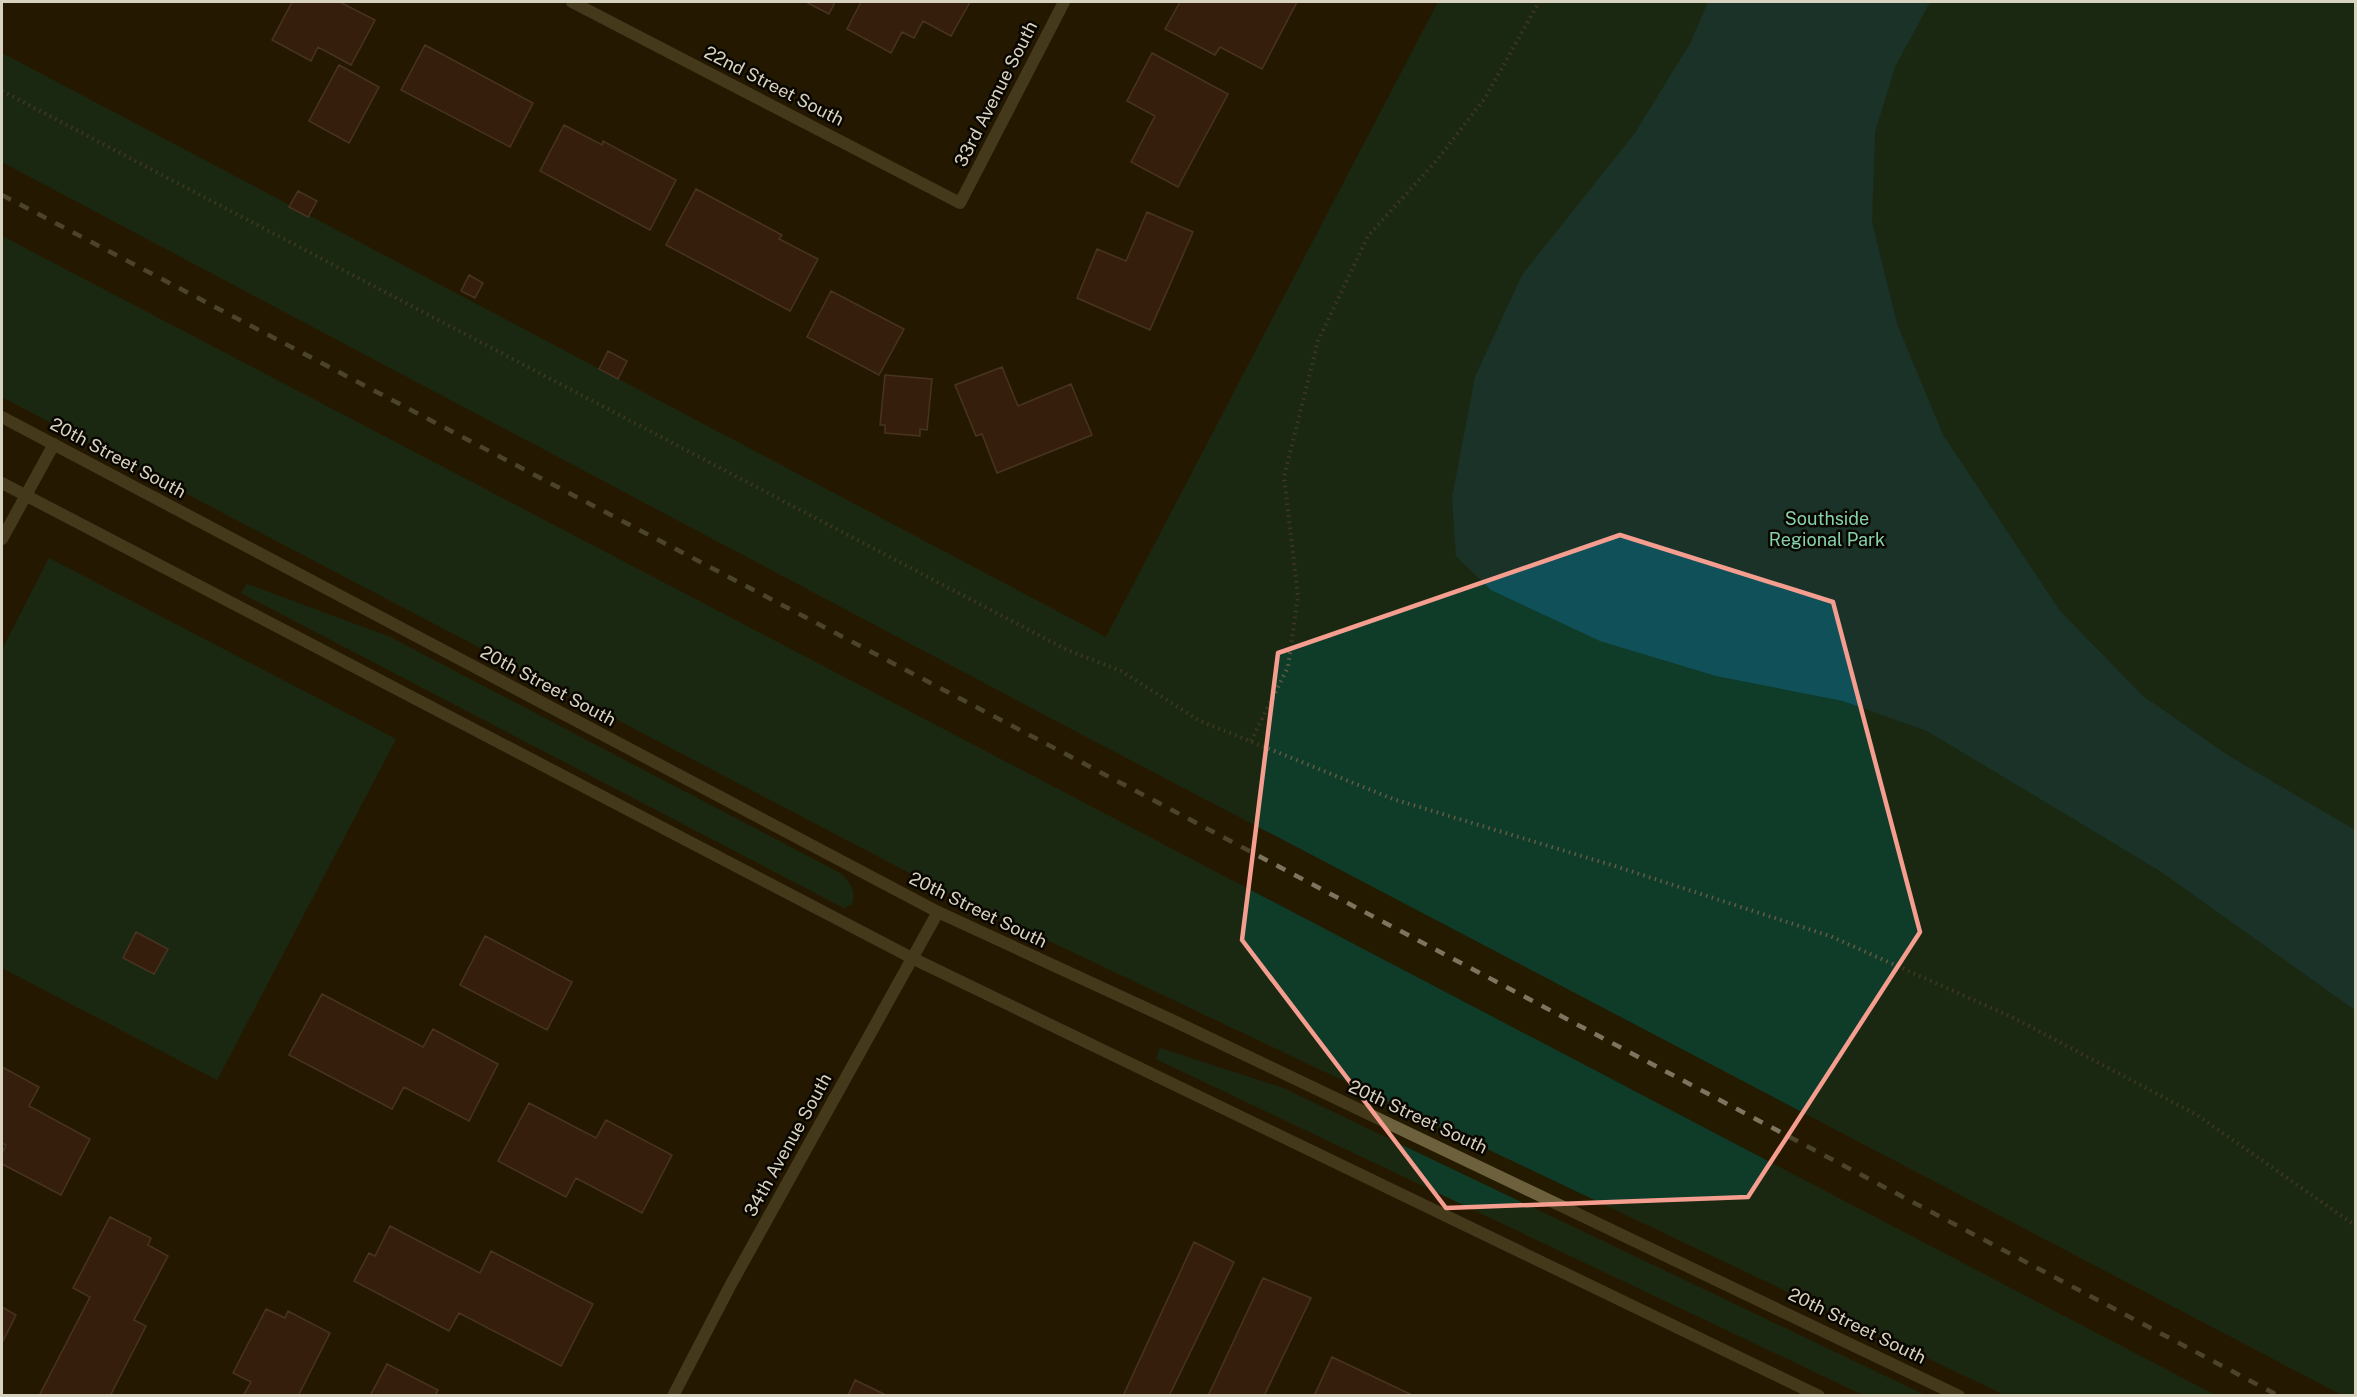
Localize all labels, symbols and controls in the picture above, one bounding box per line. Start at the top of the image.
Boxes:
street label: 33rd Avenue South [950,17,1041,170]
street label: 22nd Street South [701,41,848,130]
street label: 20th Street South [47,413,190,502]
park label: Southside Regional Park [1769,508,1885,550]
street label: 20th Street South [477,641,620,730]
street label: 20th Street South [906,867,1050,952]
street label: 34th Avenue South [739,1069,836,1220]
street label: 20th Street South [1346,1075,1491,1158]
street label: 20th Street South [1785,1283,1929,1368]

